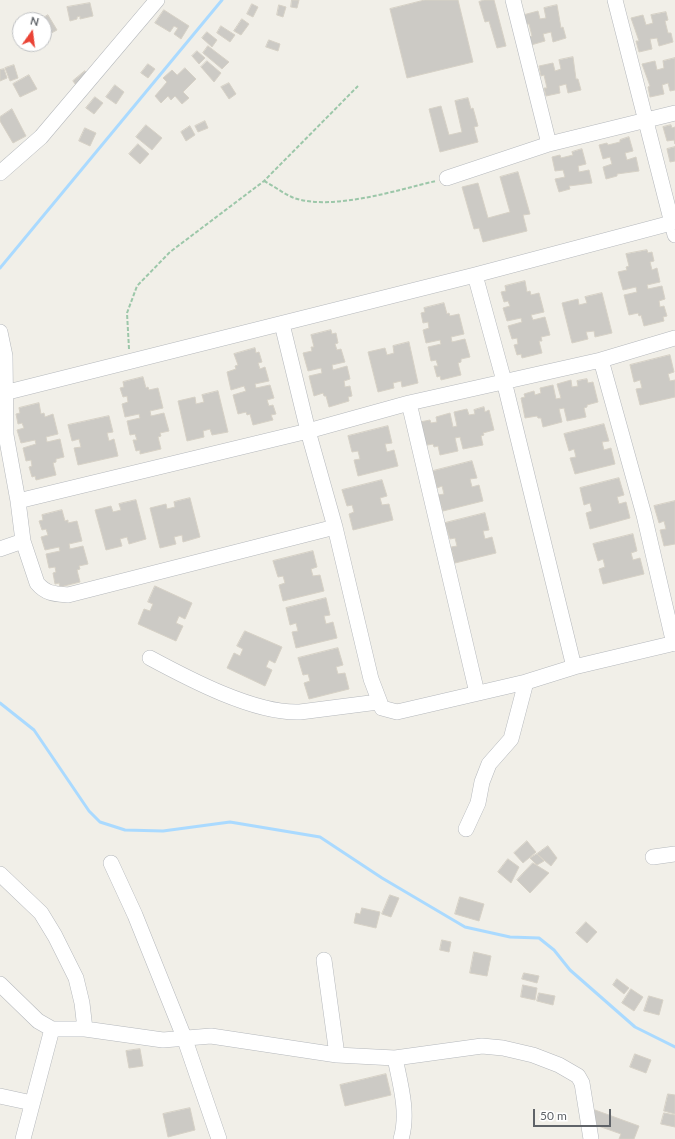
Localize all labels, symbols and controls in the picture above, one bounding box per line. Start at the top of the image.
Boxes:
north arrow [12,12,52,52]
text: N [29,14,40,28]
scale bar [535,1101,613,1127]
text: 50 m [540,1108,567,1123]

